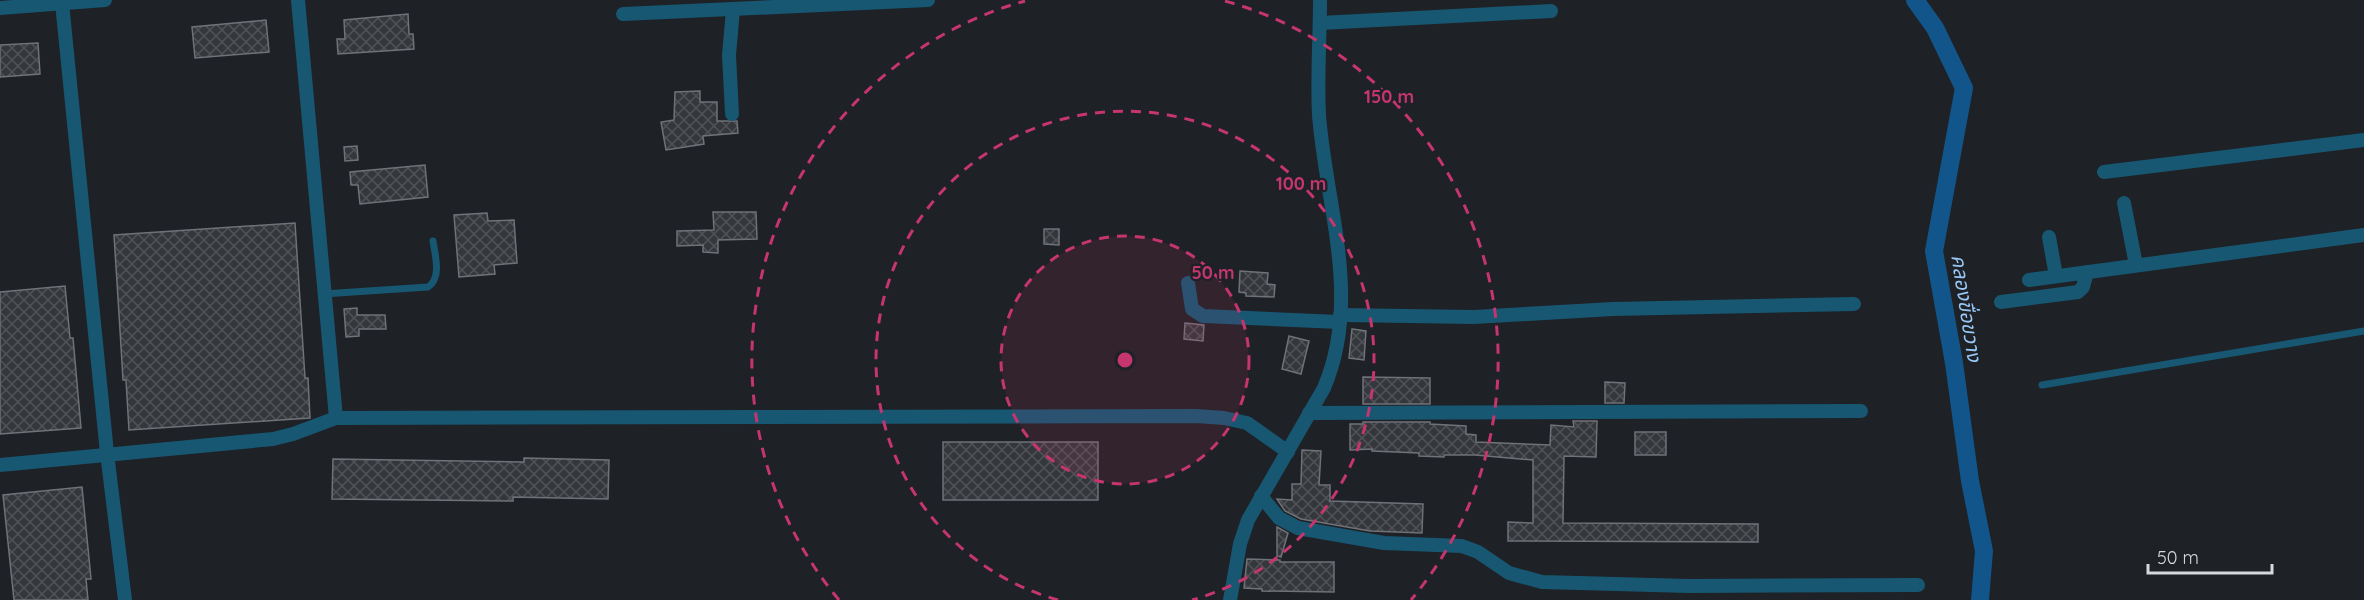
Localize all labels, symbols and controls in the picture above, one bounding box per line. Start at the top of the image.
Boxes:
text: 150 m [1364,85,1414,108]
text: 100 m [1276,172,1326,195]
water label: คลองขื่อขวาง [1946,253,1989,365]
text: 50 m [1191,261,1235,284]
centre of rings [1115,350,1135,370]
scale bar [2148,537,2272,575]
text: 50 m [2157,546,2199,569]

